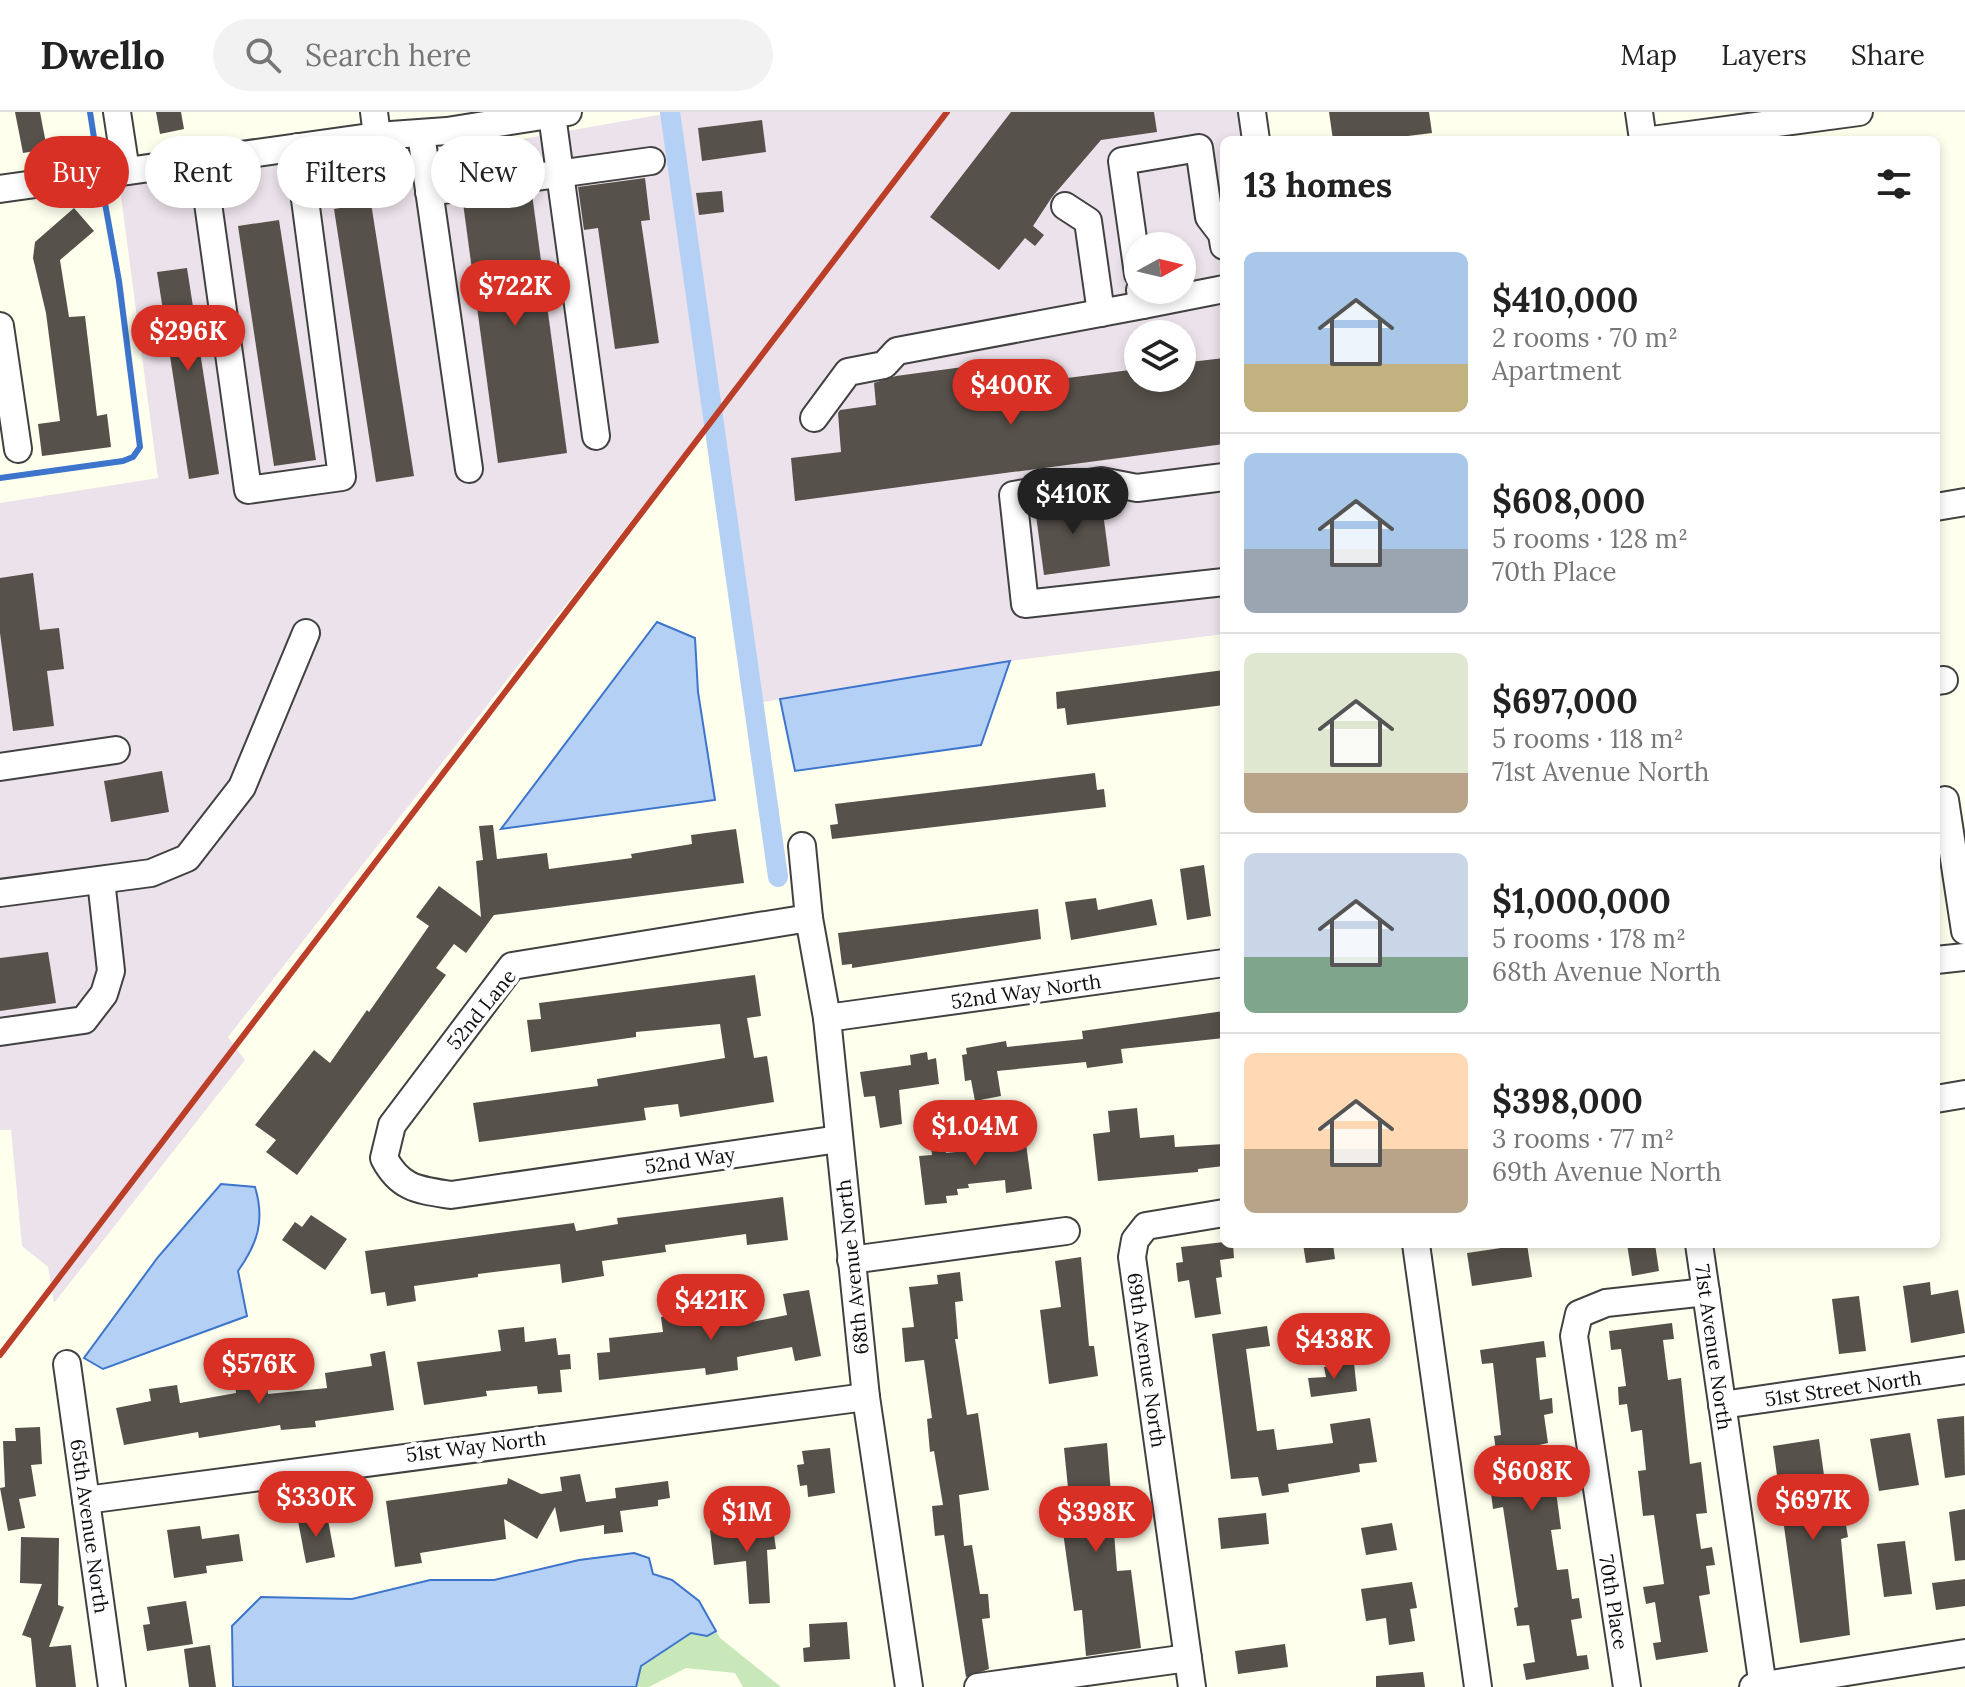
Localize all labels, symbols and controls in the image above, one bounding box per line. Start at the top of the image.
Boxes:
search box [213,19,773,91]
text: Dwello [40,31,165,79]
icon: search [241,33,285,77]
text: Search here [305,36,472,74]
text: Map [1620,37,1677,73]
text: Layers [1721,37,1807,73]
text: Share [1851,37,1925,73]
chip: Buy [24,136,129,208]
chip: Rent [145,136,261,208]
chip: Filters [277,136,415,208]
chip: New [431,136,545,208]
icon: filters [1872,162,1916,206]
text: 13 homes [1244,163,1392,206]
north arrow [1124,232,1196,304]
map controls [1124,232,1196,392]
pin: $722K [459,260,571,328]
text: $722K [478,269,552,302]
text: $410,000 [1492,278,1638,321]
icon: home [1308,284,1404,380]
pin: $296K [132,305,244,373]
text: $296K [149,314,227,347]
button: layers [1124,320,1196,392]
text: 2 rooms · 70 m² [1492,321,1678,354]
text: Apartment [1492,354,1622,387]
pin: $400K [955,359,1067,427]
text: $400K [970,368,1052,401]
pin: $410K [1017,468,1129,536]
text: $410K [1035,477,1111,510]
text: $608,000 [1492,479,1645,522]
icon: home [1308,485,1404,581]
text: 5 rooms · 128 m² [1492,522,1688,555]
text: 70th Place [1492,555,1617,588]
text: $697,000 [1492,679,1638,722]
icon: home [1308,685,1404,781]
text: 5 rooms · 118 m² [1492,722,1684,755]
text: 71st Avenue North [1492,755,1709,788]
text: $1,000,000 [1492,879,1671,922]
icon: home [1308,885,1404,981]
text: 5 rooms · 178 m² [1492,922,1686,955]
text: 68th Avenue North [1492,955,1721,988]
street label: 52nd Lane [441,964,521,1054]
street label: 52nd Way North [949,968,1103,1014]
text: $398,000 [1492,1079,1643,1122]
icon: home [1308,1085,1404,1181]
pin: $1.04M [910,1100,1040,1168]
text: $1.04M [931,1109,1019,1142]
text: 3 rooms · 77 m² [1492,1122,1674,1155]
street label: 52nd Way [643,1141,737,1179]
text: 69th Avenue North [1492,1155,1721,1188]
street label: 68th Avenue North [830,1178,874,1356]
street label: 71st Avenue North [1690,1262,1738,1432]
street label: 69th Avenue North [1122,1271,1172,1449]
pin: $421K [655,1274,767,1342]
text: $421K [675,1283,747,1316]
pin: $438K [1278,1313,1390,1381]
text: $438K [1295,1322,1373,1355]
pin: $576K [203,1338,315,1406]
text: $576K [222,1347,296,1380]
street label: 51st Street North [1763,1365,1923,1411]
street label: 51st Way North [405,1425,547,1467]
street label: 65th Avenue North [65,1437,115,1615]
pin: $608K [1476,1445,1588,1513]
text: $608K [1492,1454,1572,1487]
pin: $330K [260,1471,372,1539]
pin: $697K [1757,1474,1869,1542]
text: $330K [276,1480,356,1513]
text: $697K [1775,1483,1851,1516]
pin: $1M [708,1486,786,1554]
pin: $398K [1040,1486,1152,1554]
text: $1M [721,1495,773,1528]
text: $398K [1057,1495,1135,1528]
street label: 70th Place [1594,1553,1634,1651]

